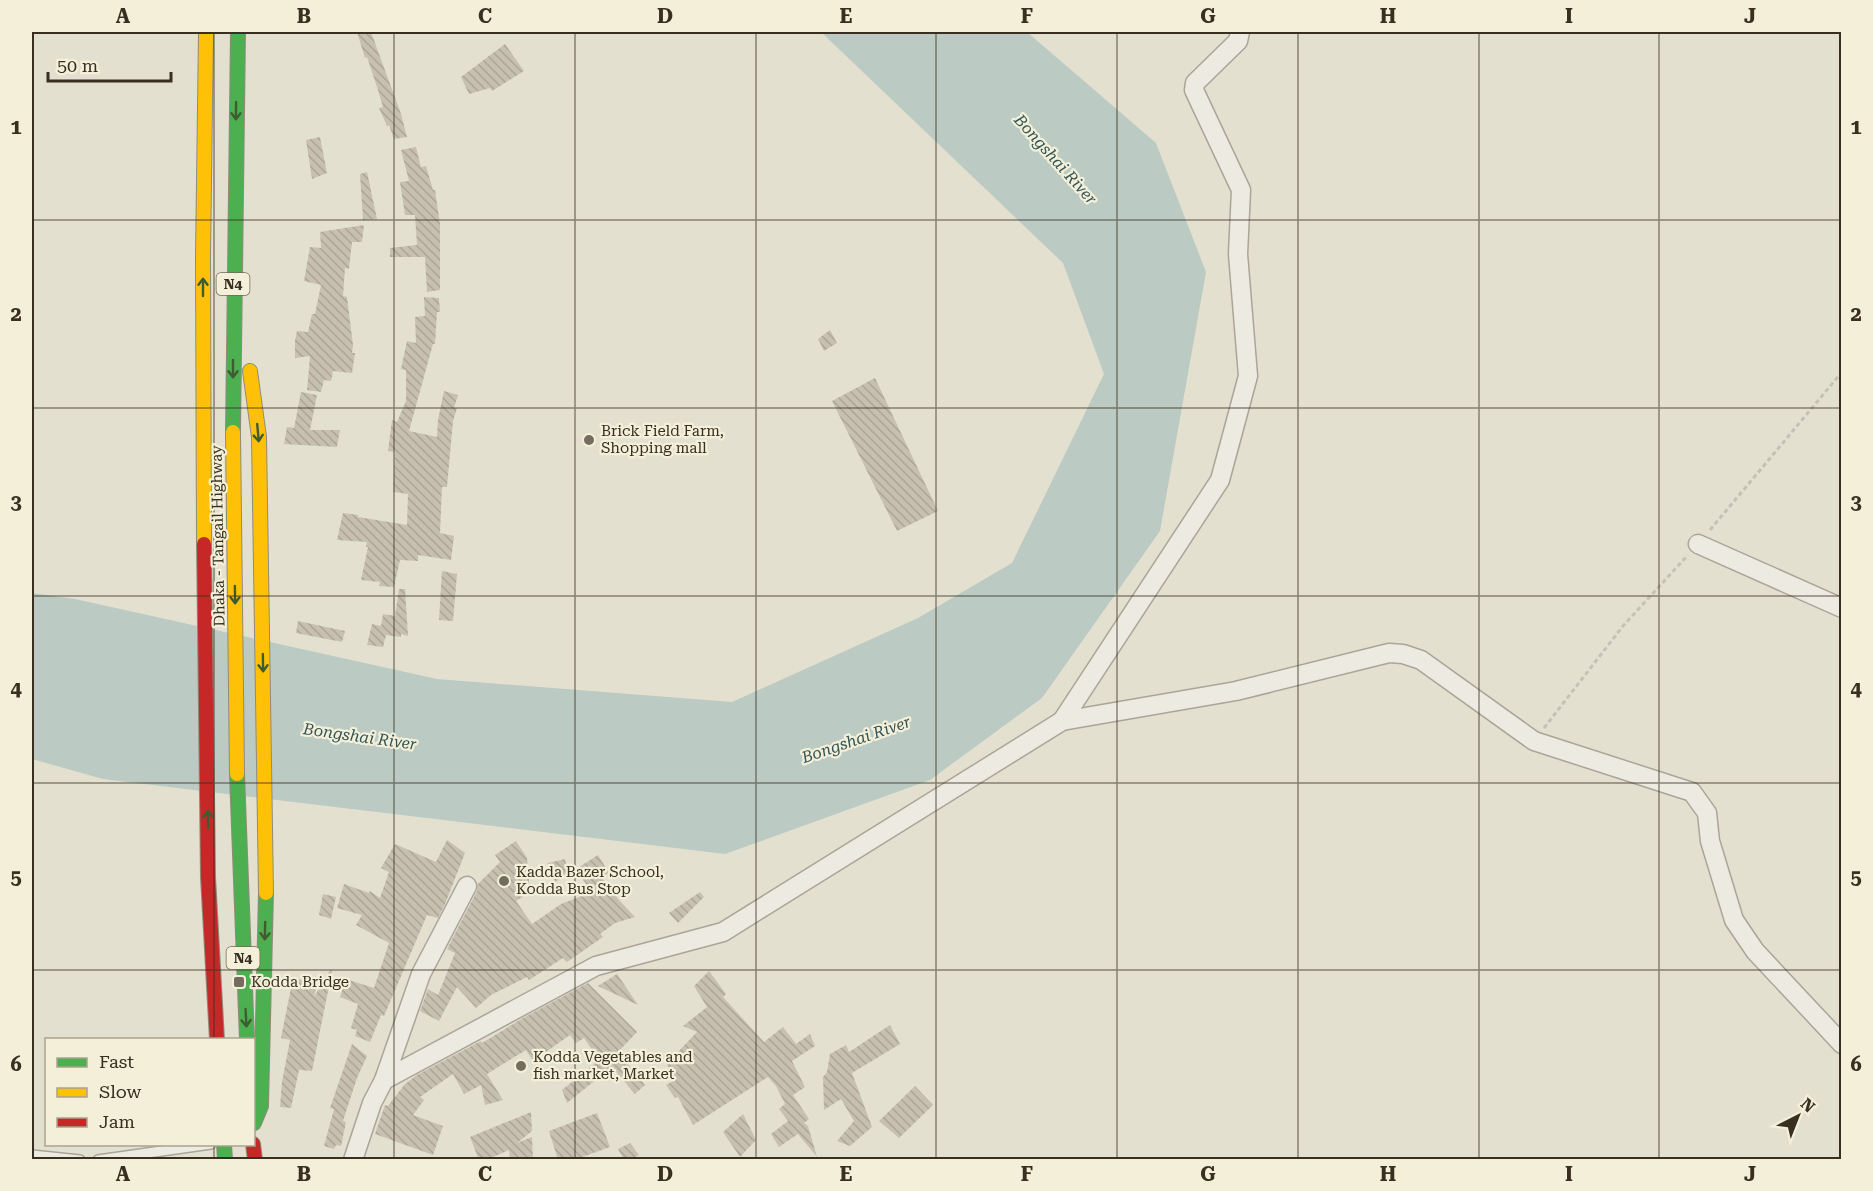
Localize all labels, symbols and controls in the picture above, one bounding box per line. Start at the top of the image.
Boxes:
text: A [116,4,131,28]
text: B [297,4,311,28]
text: C [478,4,492,28]
text: D [657,4,673,28]
text: E [840,4,853,28]
text: F [1021,4,1033,28]
text: G [1200,4,1216,28]
text: H [1380,4,1396,28]
text: I [1565,4,1573,28]
text: J [1744,4,1756,28]
scale bar [48,45,171,83]
text: 50 m [57,55,98,76]
one-way arrow [231,100,242,120]
water label: Bongshai River [1010,110,1101,208]
text: 1 [10,115,22,139]
text: 1 [1850,115,1862,139]
road number: N4 [216,273,250,295]
one-way arrow [197,278,209,298]
text: 2 [10,302,22,326]
text: 2 [1850,302,1862,326]
one-way arrow [227,358,239,378]
one-way arrow [253,422,264,442]
place label: Brick Field Farm, Shopping mall [601,422,724,457]
marker: Brick Field Farm, Shopping mall [582,433,596,447]
street label: Dhaka - Tangail Highway [207,445,229,627]
text: 3 [10,490,22,514]
text: 3 [1850,490,1862,514]
one-way arrow [229,585,241,605]
one-way arrow [258,653,269,673]
text: 4 [10,677,22,701]
text: 4 [1850,677,1862,701]
water label: Bongshai River [798,712,914,767]
water label: Bongshai River [301,719,418,754]
one-way arrow [202,809,214,829]
place label: Kadda Bazer School, Kodda Bus Stop [516,863,664,898]
text: 5 [10,865,22,889]
text: 5 [1850,865,1862,889]
marker: Kadda Bazer School, Kodda Bus Stop [497,874,511,888]
one-way arrow [259,920,271,940]
road number: N4 [226,947,260,969]
place label: Kodda Bridge [251,973,349,991]
marker: Kodda Bridge [232,975,246,989]
one-way arrow [240,1008,251,1028]
legend [45,1038,255,1146]
place label: Kodda Vegetables and fish market, Market [533,1048,693,1083]
text: Fast [99,1051,134,1072]
text: 6 [10,1052,22,1076]
text: 6 [1850,1052,1862,1076]
marker: Kodda Vegetables and fish market, Market [514,1059,528,1073]
text: Slow [99,1081,141,1102]
north arrow [1768,1086,1828,1146]
text: N [1797,1094,1819,1116]
text: Jam [99,1111,135,1132]
text: A [116,1162,131,1186]
text: B [297,1162,311,1186]
text: C [478,1162,492,1186]
text: D [657,1162,673,1186]
text: E [840,1162,853,1186]
text: F [1021,1162,1033,1186]
text: G [1200,1162,1216,1186]
text: H [1380,1162,1396,1186]
text: I [1565,1162,1573,1186]
text: J [1744,1162,1756,1186]

